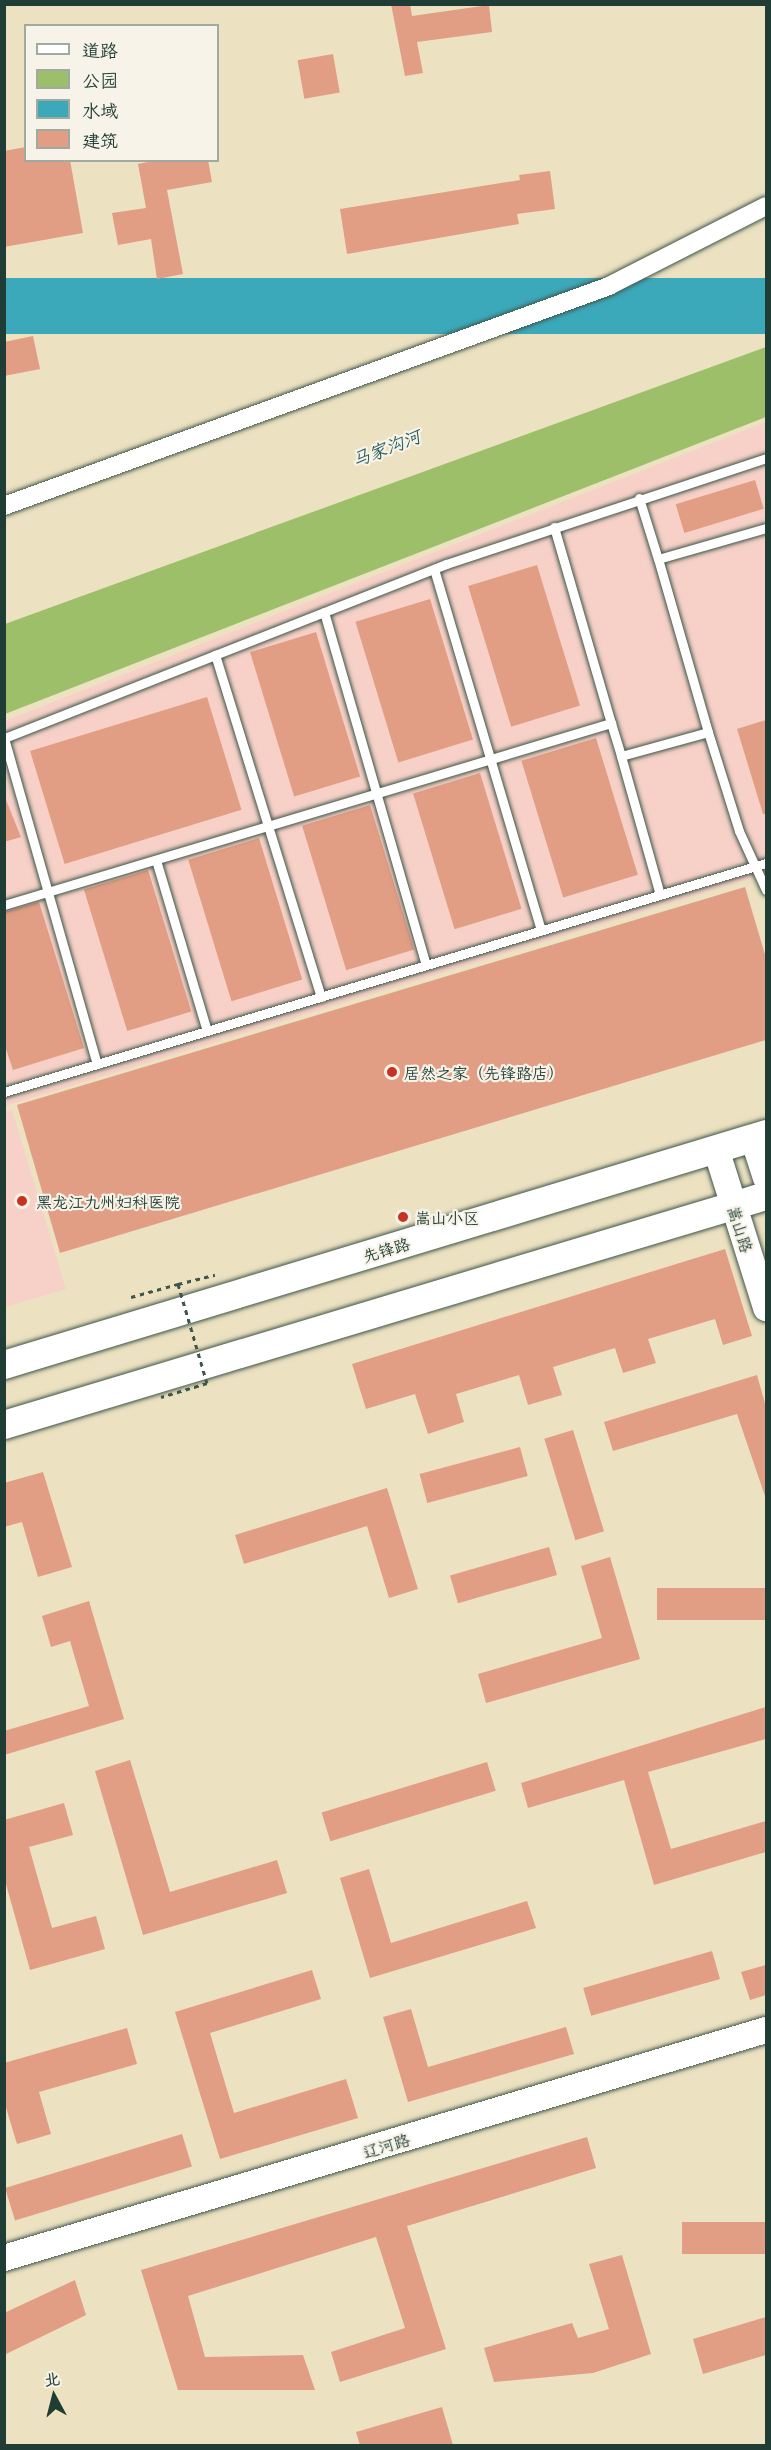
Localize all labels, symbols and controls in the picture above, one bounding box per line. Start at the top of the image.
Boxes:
legend [24,24,219,162]
text: 道路 [82,36,118,63]
text: 公园 [82,66,118,93]
text: 水域 [82,96,118,123]
text: 建筑 [82,126,118,153]
water label: 马家沟河 [349,425,423,471]
place label: 居然之家（先锋路店） [404,1062,564,1082]
marker: 居然之家（先锋路店） [385,1065,399,1079]
place label: 黑龙江九州妇科医院 [36,1191,180,1211]
marker: 黑龙江九州妇科医院 [13,1192,31,1210]
street label: 嵩山路 [724,1203,758,1255]
place label: 嵩山小区 [415,1207,479,1227]
marker: 嵩山小区 [396,1210,410,1224]
street label: 先锋路 [360,1233,412,1265]
street label: 辽河路 [360,2129,412,2161]
text: 北 [42,2365,61,2391]
north arrow [24,2366,84,2426]

